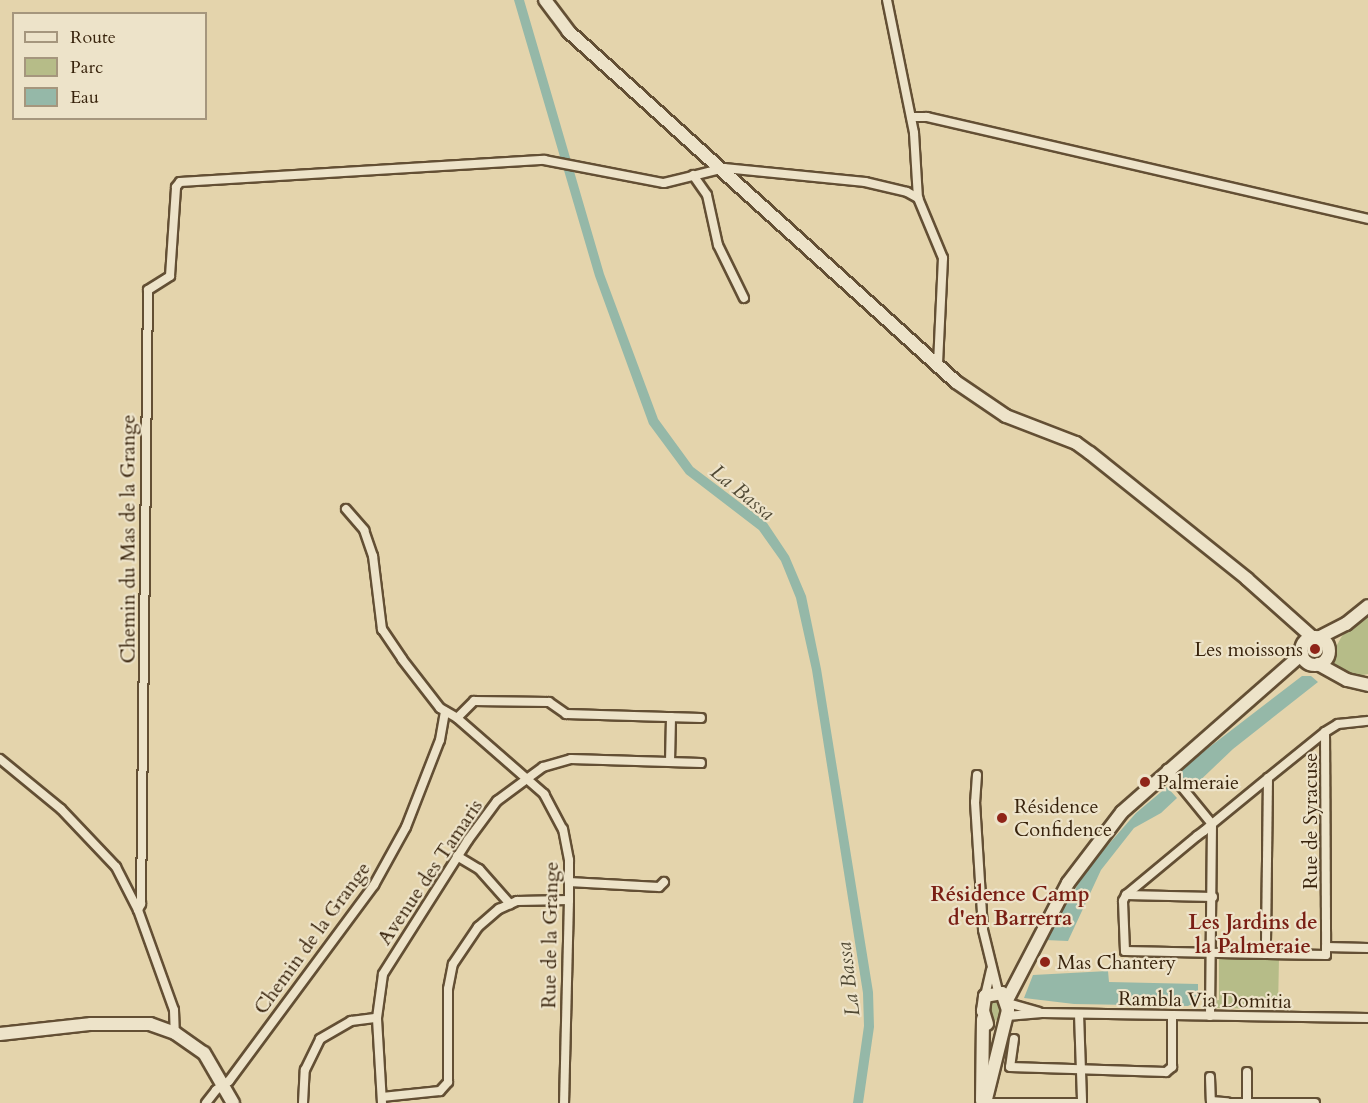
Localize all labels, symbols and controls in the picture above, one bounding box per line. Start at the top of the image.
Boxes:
legend [12,12,207,120]
text: Route [70,25,116,50]
text: Parc [70,55,103,80]
text: Eau [70,85,99,110]
street label: Chemin du Mas de la Grange [116,415,140,663]
water label: La Bassa [705,460,779,526]
place label: Les moissons [1194,637,1303,661]
marker: Les moissons [1308,642,1322,656]
street label: Rue de Syracuse [1298,753,1322,889]
place label: Palmeraie [1157,770,1239,794]
marker: Palmeraie [1138,775,1152,789]
street label: Avenue des Tamaris [372,795,488,949]
place label: Résidence Confidence [1014,795,1112,842]
marker: Résidence Confidence [995,811,1009,825]
street label: Chemin de la Grange [249,857,375,1019]
street label: Rue de la Grange [537,861,563,1009]
district label: Résidence Camp d'en Barrerra [930,882,1090,932]
district label: Les Jardins de la Palmeraie [1188,910,1318,960]
water label: La Bassa [832,940,866,1018]
place label: Mas Chantery [1057,950,1176,974]
marker: Mas Chantery [1038,955,1052,969]
street label: Rambla Via Domitia [1118,986,1292,1014]

